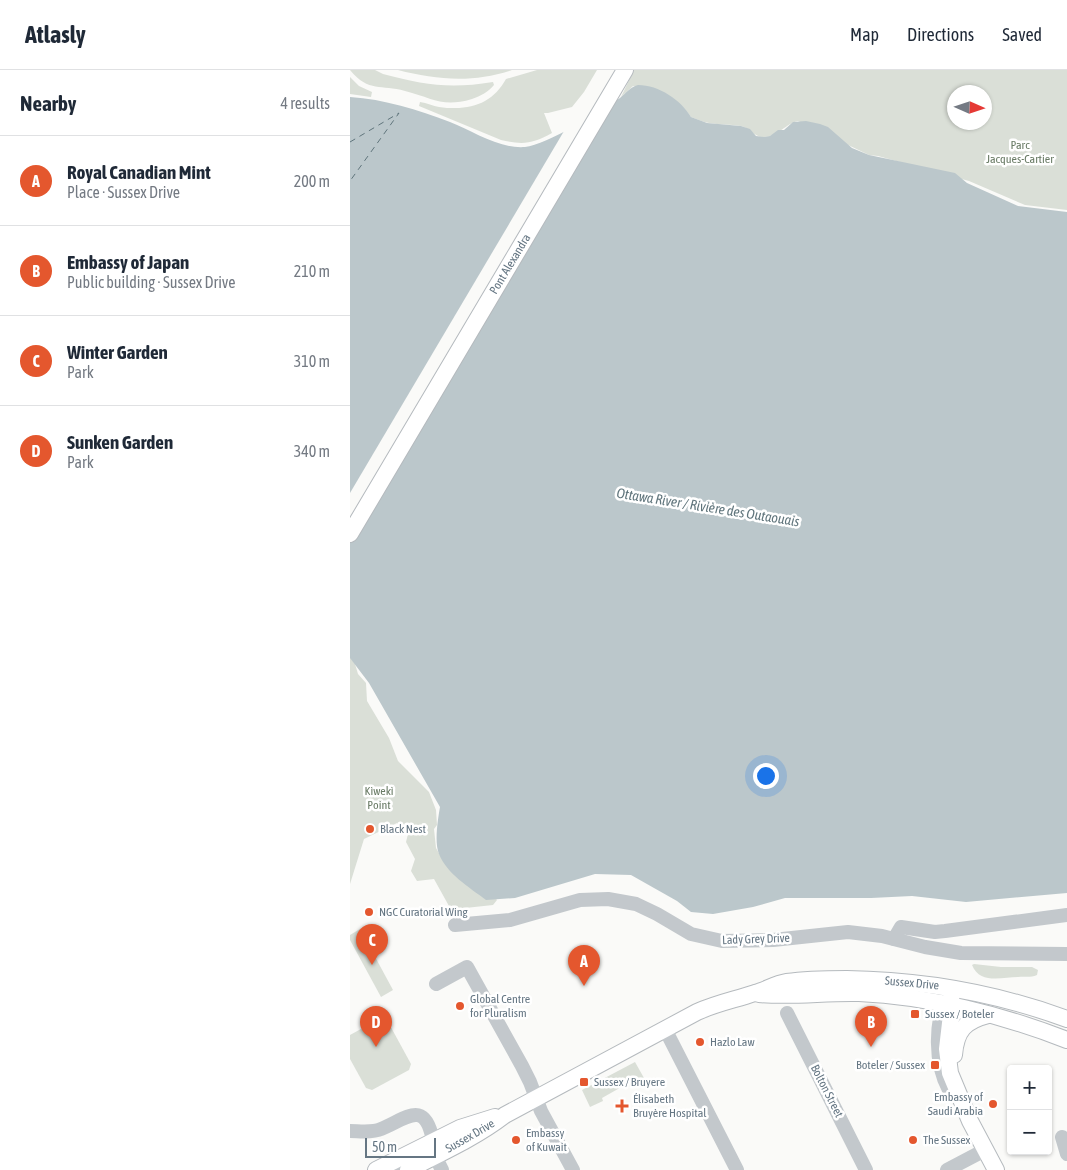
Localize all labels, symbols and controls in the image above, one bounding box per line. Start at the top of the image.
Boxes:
text: Atlasly [25,21,86,48]
text: Map [850,24,879,45]
text: Directions [907,24,974,45]
text: Saved [1002,24,1042,45]
north arrow [947,85,992,130]
text: Nearby [20,91,76,115]
text: 4 results [280,94,330,112]
park label: Parc Jacques-Cartier [986,138,1054,166]
text: Royal Canadian Mint [67,161,211,183]
text: A [32,172,40,190]
text: 200 m [294,172,330,190]
text: Place · Sussex Drive [67,183,180,201]
street label: Pont Alexandra [487,232,533,296]
text: Embassy of Japan [67,251,189,273]
text: B [32,262,40,280]
text: 210 m [294,262,330,280]
text: Public building · Sussex Drive [67,273,236,291]
text: Winter Garden [67,341,168,363]
text: C [32,352,40,370]
text: 310 m [294,352,330,370]
text: Park [67,363,94,381]
text: Sunken Garden [67,431,173,453]
text: D [32,442,40,460]
text: 340 m [294,442,330,460]
text: Park [67,453,94,471]
water label: Ottawa River / Rivière des Outaouais [615,485,801,529]
your location [753,763,779,789]
park label: Kìwekì Point [365,784,394,812]
place label: Black Nest [380,822,427,836]
marker: Black Nest [364,823,376,835]
place label: NGC Curatorial Wing [379,905,469,919]
marker: NGC Curatorial Wing [363,906,375,918]
pin: C [356,924,388,965]
street label: Lady Grey Drive [722,931,790,947]
pin: A [568,945,600,986]
street label: Sussex Drive [884,974,940,992]
place label: Global Centre for Pluralism [470,992,530,1020]
marker: Global Centre for Pluralism [454,1000,466,1012]
pin: D [360,1006,392,1047]
pin: B [855,1006,887,1047]
place label: Sussex / Boteler [925,1007,994,1021]
marker: Sussex / Boteler [909,1008,921,1020]
place label: Hazlo Law [710,1035,755,1049]
marker: Hazlo Law [694,1036,706,1048]
place label: Boteler / Sussex [856,1058,925,1072]
marker: Boteler / Sussex [929,1059,941,1071]
street label: Bolton Street [808,1062,846,1120]
map controls [1007,1065,1052,1155]
button: + [1007,1065,1052,1110]
place label: Sussex / Bruyere [594,1075,665,1089]
marker: Sussex / Bruyere [578,1076,590,1088]
place label: Embassy of Saudi Arabia [928,1090,984,1118]
place label: Élisabeth Bruyère Hospital [633,1092,707,1120]
marker: Embassy of Saudi Arabia [987,1098,999,1110]
marker: Élisabeth Bruyère Hospital [615,1099,629,1113]
button: − [1007,1110,1052,1155]
street label: Sussex Drive [443,1116,497,1156]
place label: Embassy of Kuwait [526,1126,568,1154]
place label: The Sussex [923,1133,971,1147]
marker: Embassy of Kuwait [510,1134,522,1146]
marker: The Sussex [907,1134,919,1146]
scale bar [365,1135,436,1158]
text: 50 m [372,1139,397,1155]

